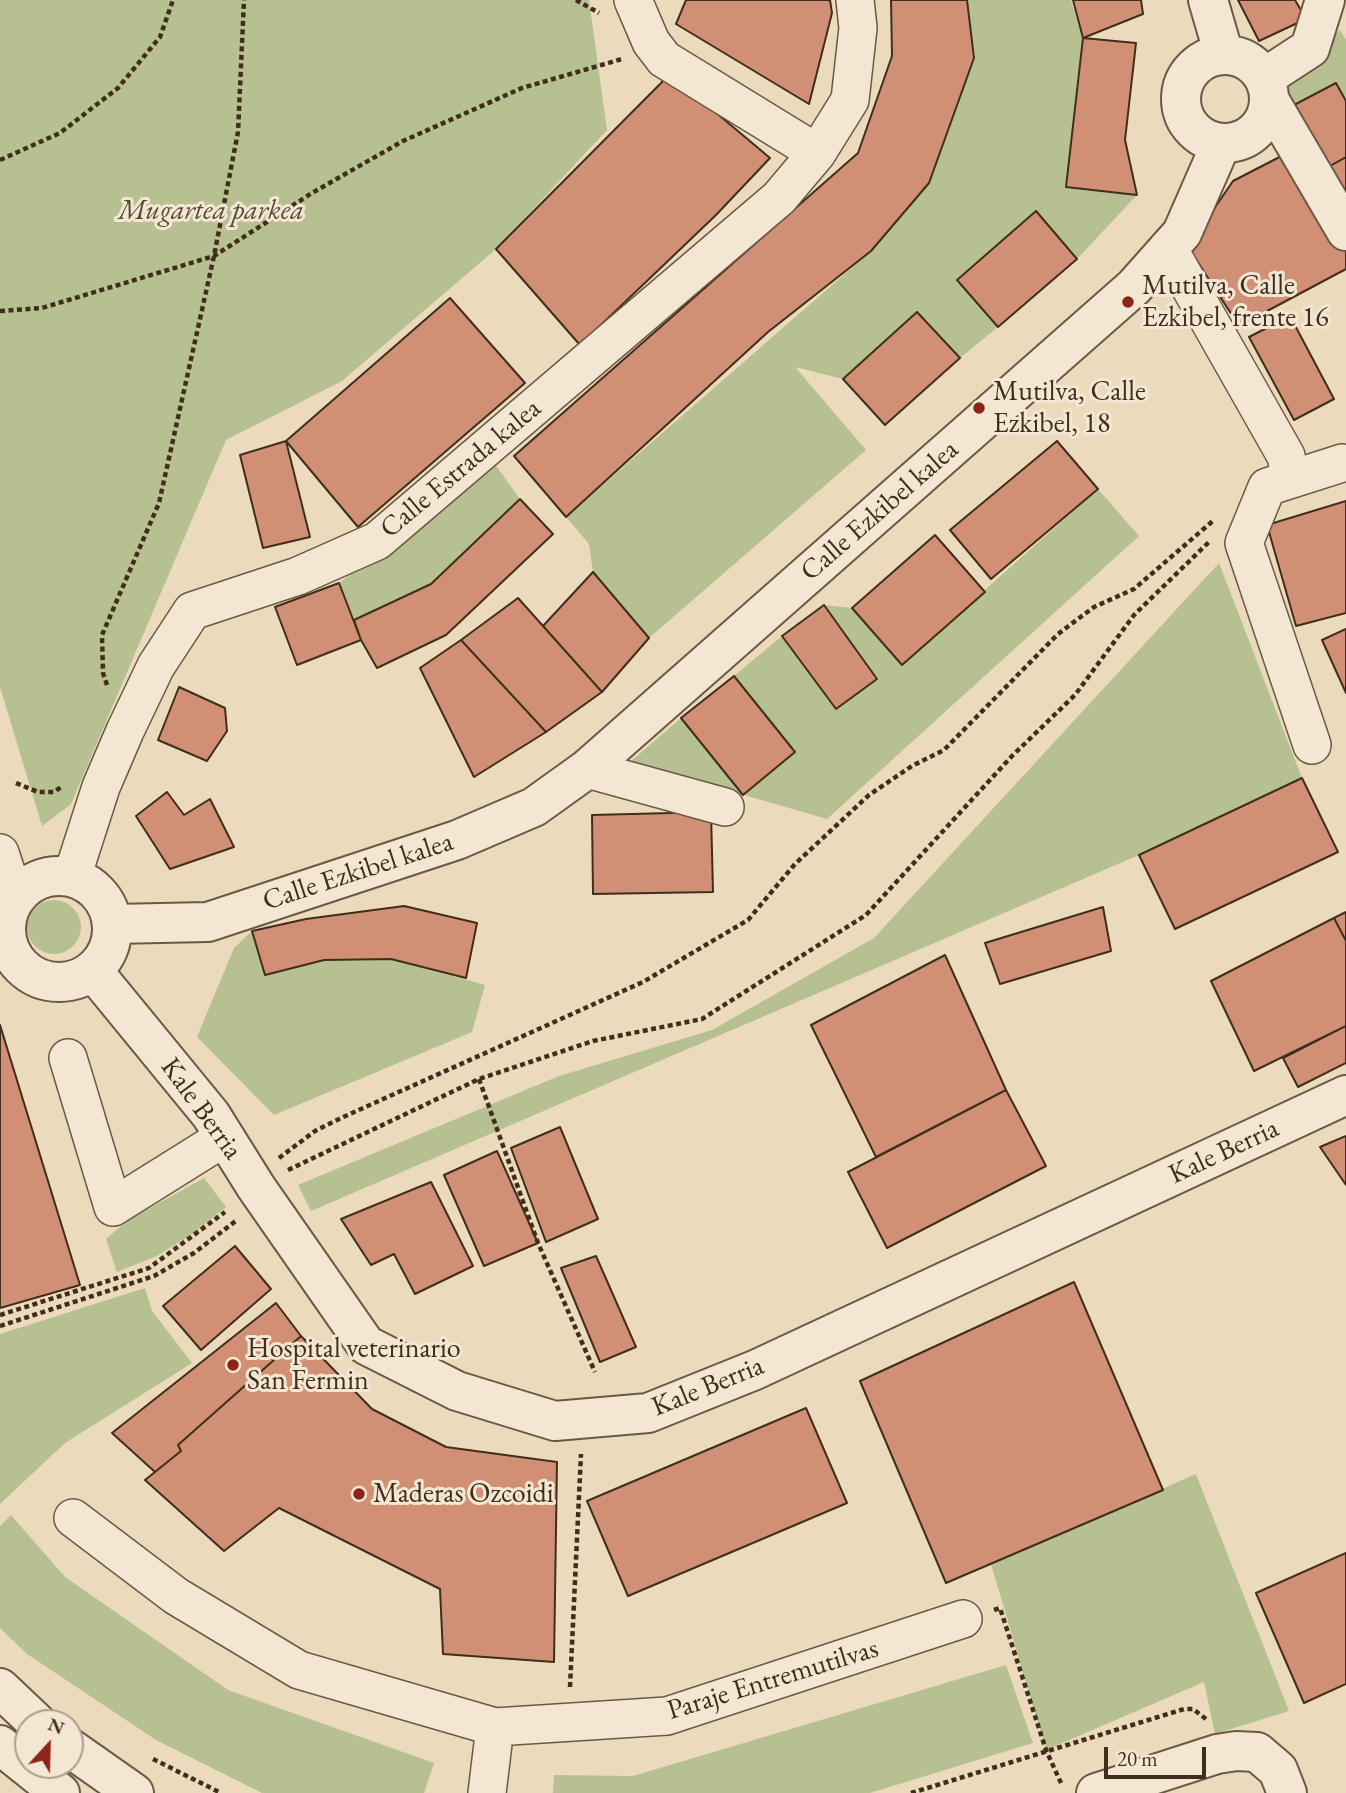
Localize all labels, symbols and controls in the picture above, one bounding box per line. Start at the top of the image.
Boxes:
park label: Mugartea parkea [118,194,304,228]
place label: Mutilva, Calle Ezkibel, frente 16 [1142,269,1329,335]
marker: Mutilva, Calle Ezkibel, frente 16 [1120,294,1136,310]
place label: Mutilva, Calle Ezkibel, 18 [993,375,1146,441]
street label: Calle Estrada kalea [374,392,548,546]
marker: Mutilva, Calle Ezkibel, 18 [971,400,987,416]
street label: Calle Ezkibel kalea [794,433,966,589]
street label: Calle Ezkibel kalea [259,825,457,919]
street label: Kale Berria [153,1052,249,1166]
street label: Kale Berria [1164,1112,1284,1192]
place label: Hospital veterinario San Fermin [247,1332,461,1398]
street label: Kale Berria [647,1349,769,1425]
marker: Hospital veterinario San Fermin [225,1357,241,1373]
place label: Maderas Ozcoidi [373,1477,554,1511]
marker: Maderas Ozcoidi [351,1486,367,1502]
street label: Paraje Entremutilvas [663,1632,883,1728]
north arrow [14,1709,84,1779]
text: N [44,1711,68,1740]
scale bar [1108,1734,1210,1778]
text: 20 m [1117,1745,1158,1772]

